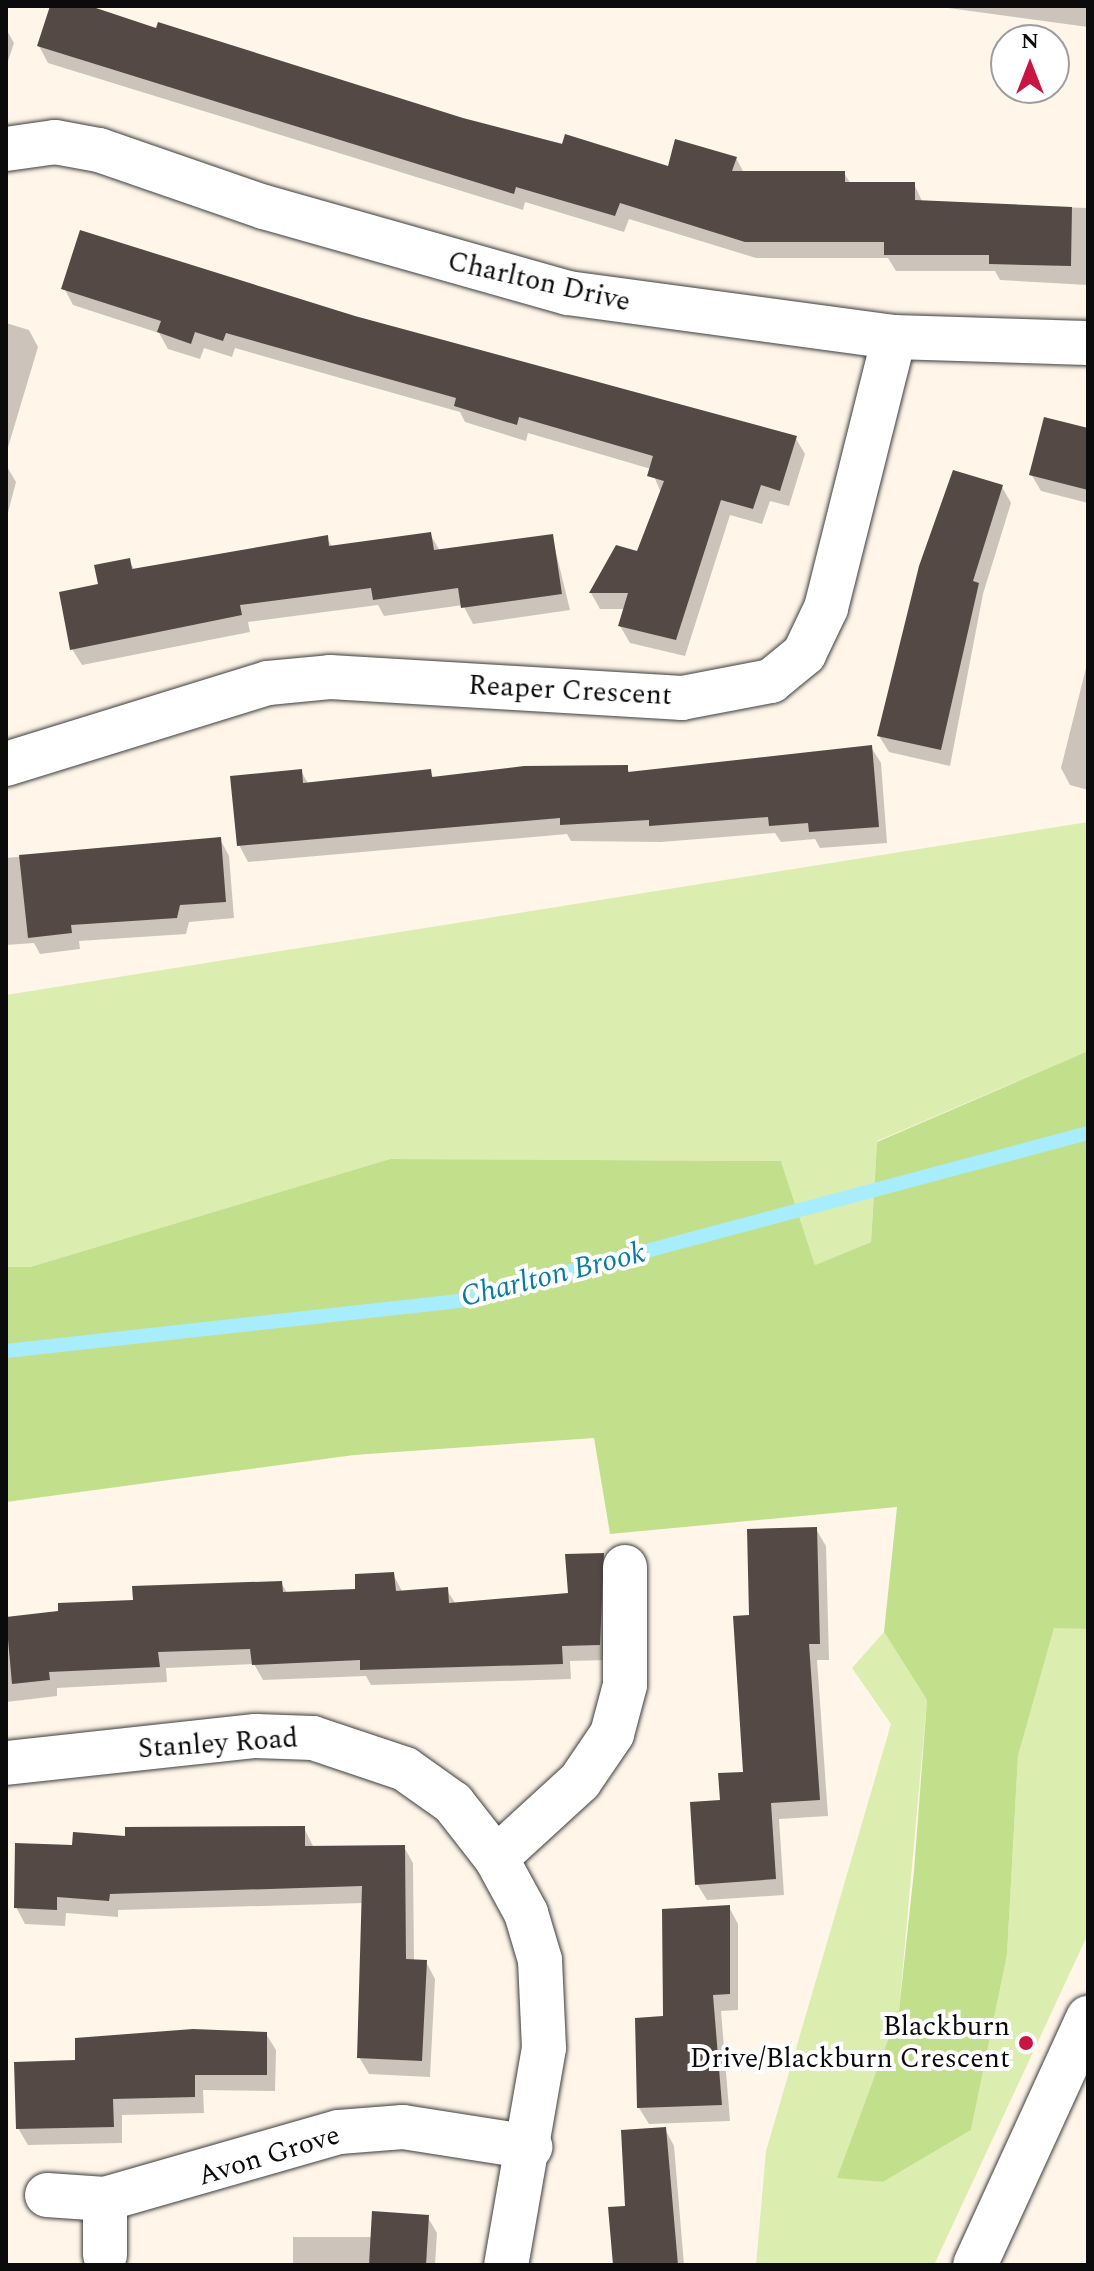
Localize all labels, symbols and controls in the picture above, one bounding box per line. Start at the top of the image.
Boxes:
north arrow [990,24,1070,104]
text: N [1021,25,1039,58]
street label: Charlton Drive [444,245,634,319]
street label: Reaper Crescent [467,669,673,713]
water label: Charlton Brook [457,1235,649,1315]
street label: Stanley Road [137,1722,299,1766]
place label: Blackburn Drive/Blackburn Crescent [690,2010,1010,2076]
marker: Blackburn Drive/Blackburn Crescent [1017,2034,1035,2052]
street label: Avon Grove [194,2119,344,2193]

